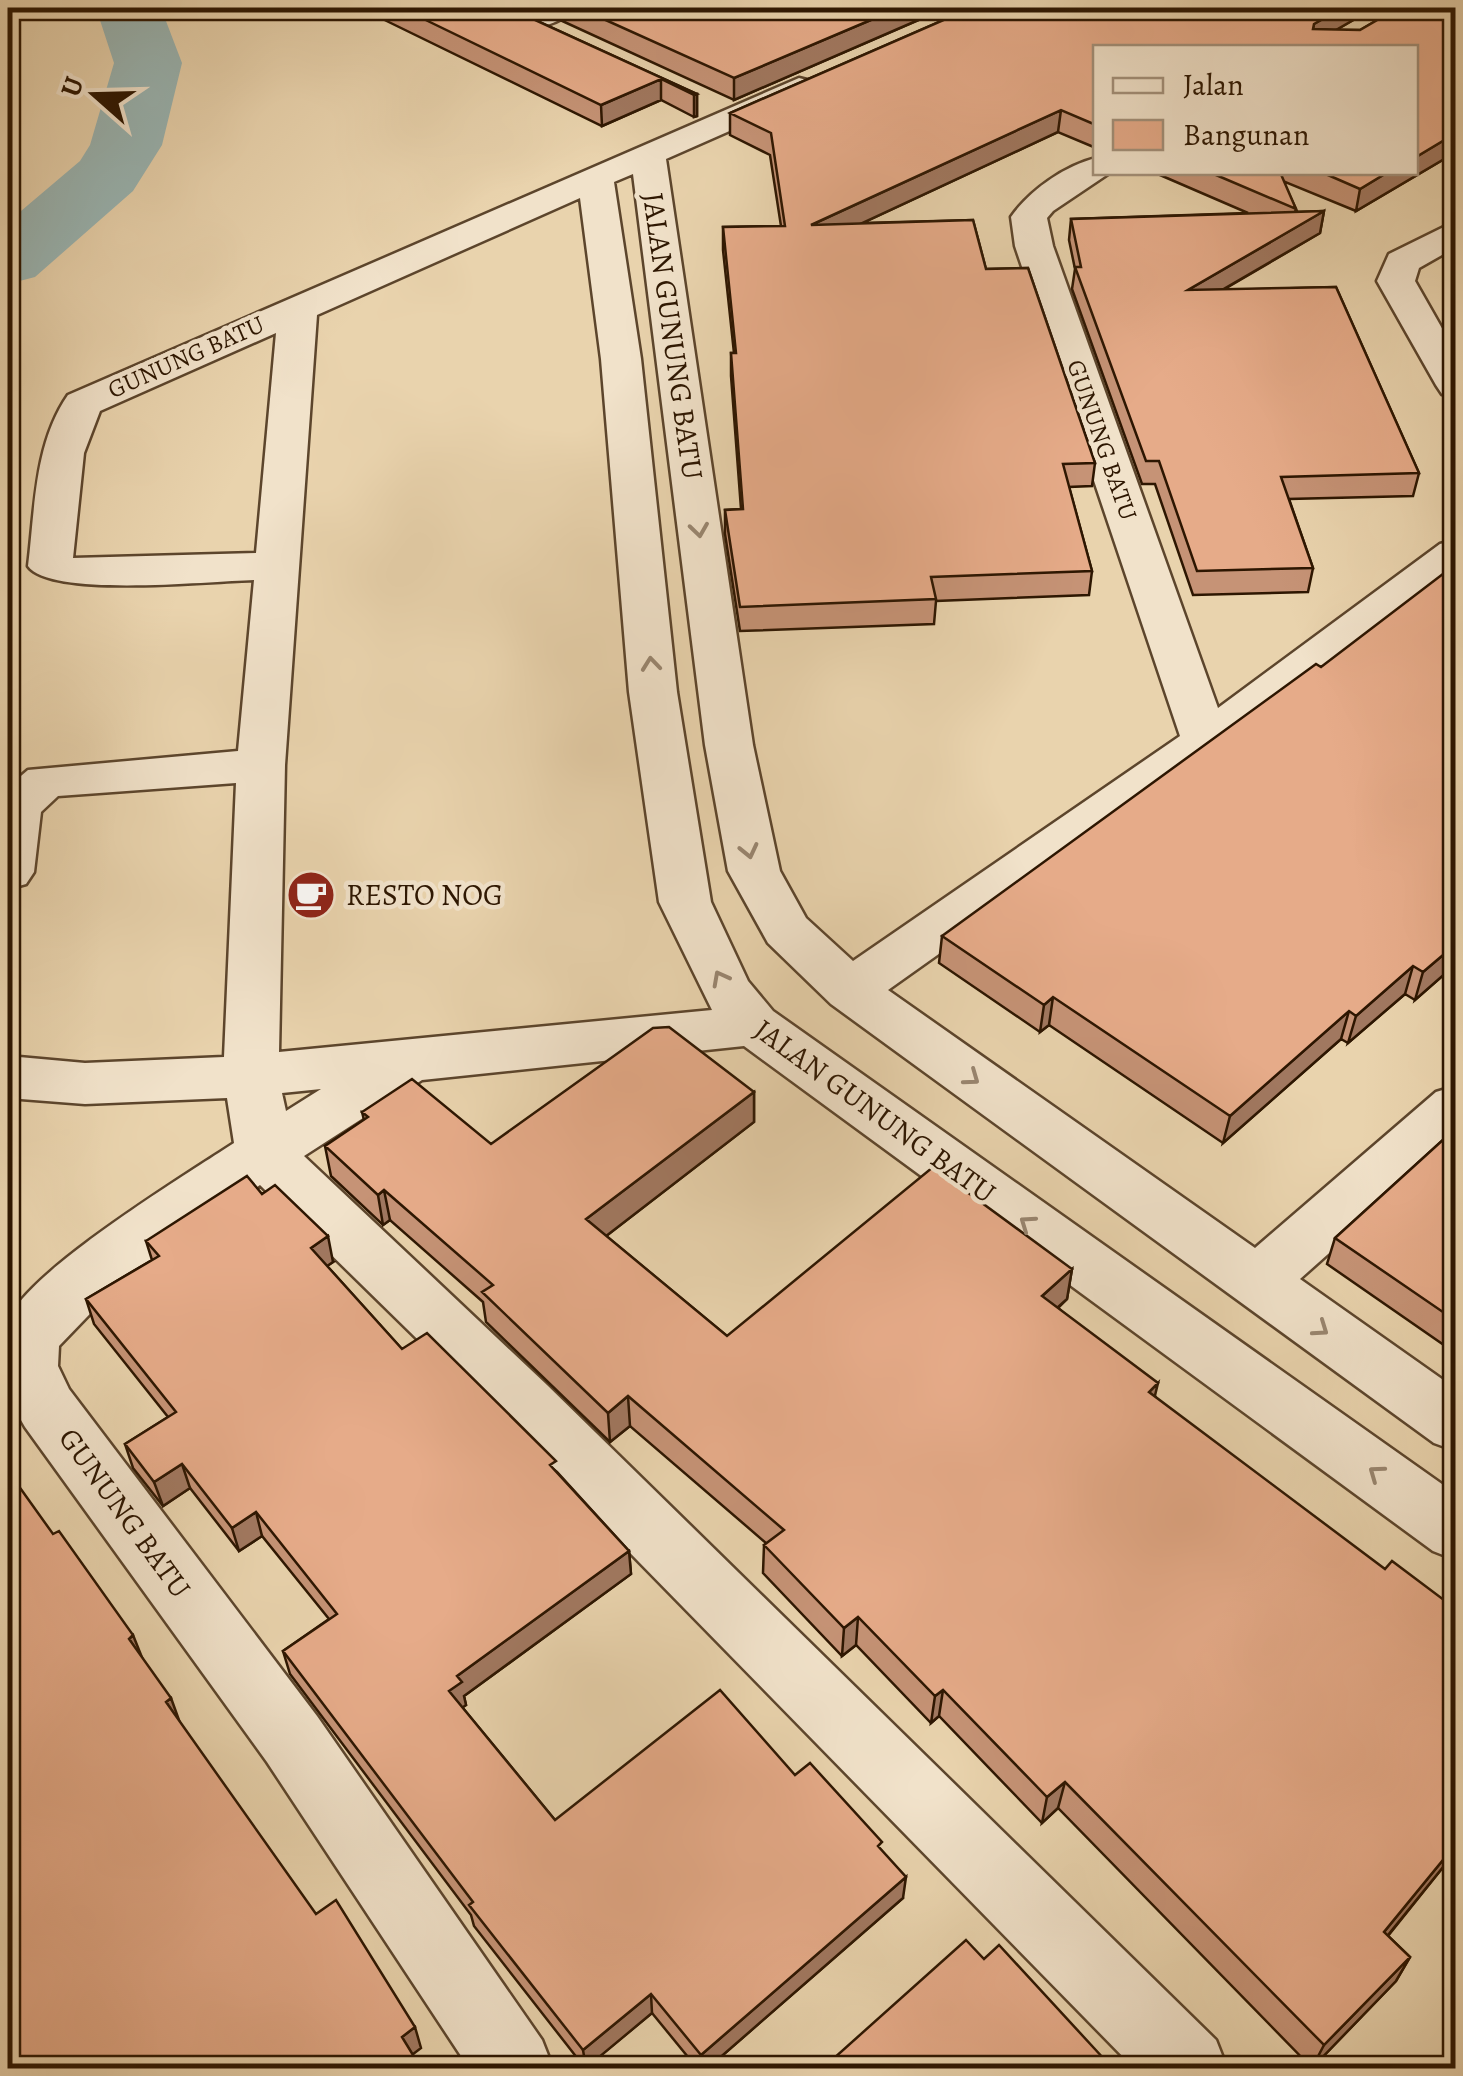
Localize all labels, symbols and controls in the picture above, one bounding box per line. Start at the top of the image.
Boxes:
north arrow [45,45,145,145]
legend [1093,45,1418,175]
text: Jalan [1183,65,1244,105]
text: U [51,72,93,102]
text: Bangunan [1183,115,1309,155]
street label: JALAN GUNUNG BATU [633,190,713,482]
street label: GUNUNG BATU [102,307,270,407]
street label: GUNUNG BATU [1059,355,1145,525]
one-way arrow [688,522,709,538]
one-way arrow [640,655,662,671]
one-way arrow [737,842,758,859]
cafe icon: RESTO NOG [285,869,337,921]
place label: RESTO NOG [346,875,503,915]
one-way arrow [713,971,733,989]
street label: JALAN GUNUNG BATU [746,1010,1004,1212]
one-way arrow [960,1065,979,1084]
one-way arrow [1020,1217,1038,1235]
one-way arrow [1309,1317,1328,1335]
street label: GUNUNG BATU [50,1420,200,1606]
one-way arrow [1369,1467,1388,1486]

